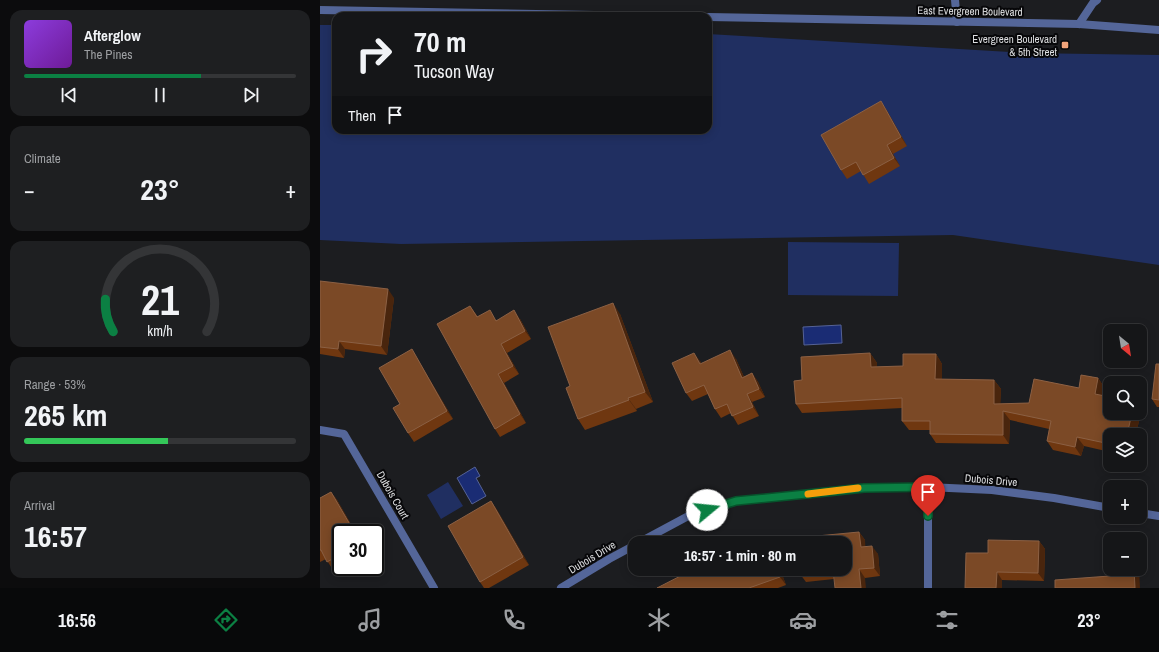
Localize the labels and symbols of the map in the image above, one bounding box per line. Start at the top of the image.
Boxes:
street label: East Evergreen Boulevard [917,3,1023,19]
place label: Evergreen Boulevard & 5th Street [972,32,1057,59]
marker: Evergreen Boulevard & 5th Street [1060,40,1070,50]
north arrow [1103,324,1147,368]
street label: Dubois Court [374,468,413,522]
street label: Dubois Drive [964,471,1018,489]
pin [911,475,945,516]
position arrow [686,489,728,531]
speed limit sign: 30 [332,524,384,576]
street label: Dubois Drive [566,537,618,577]

